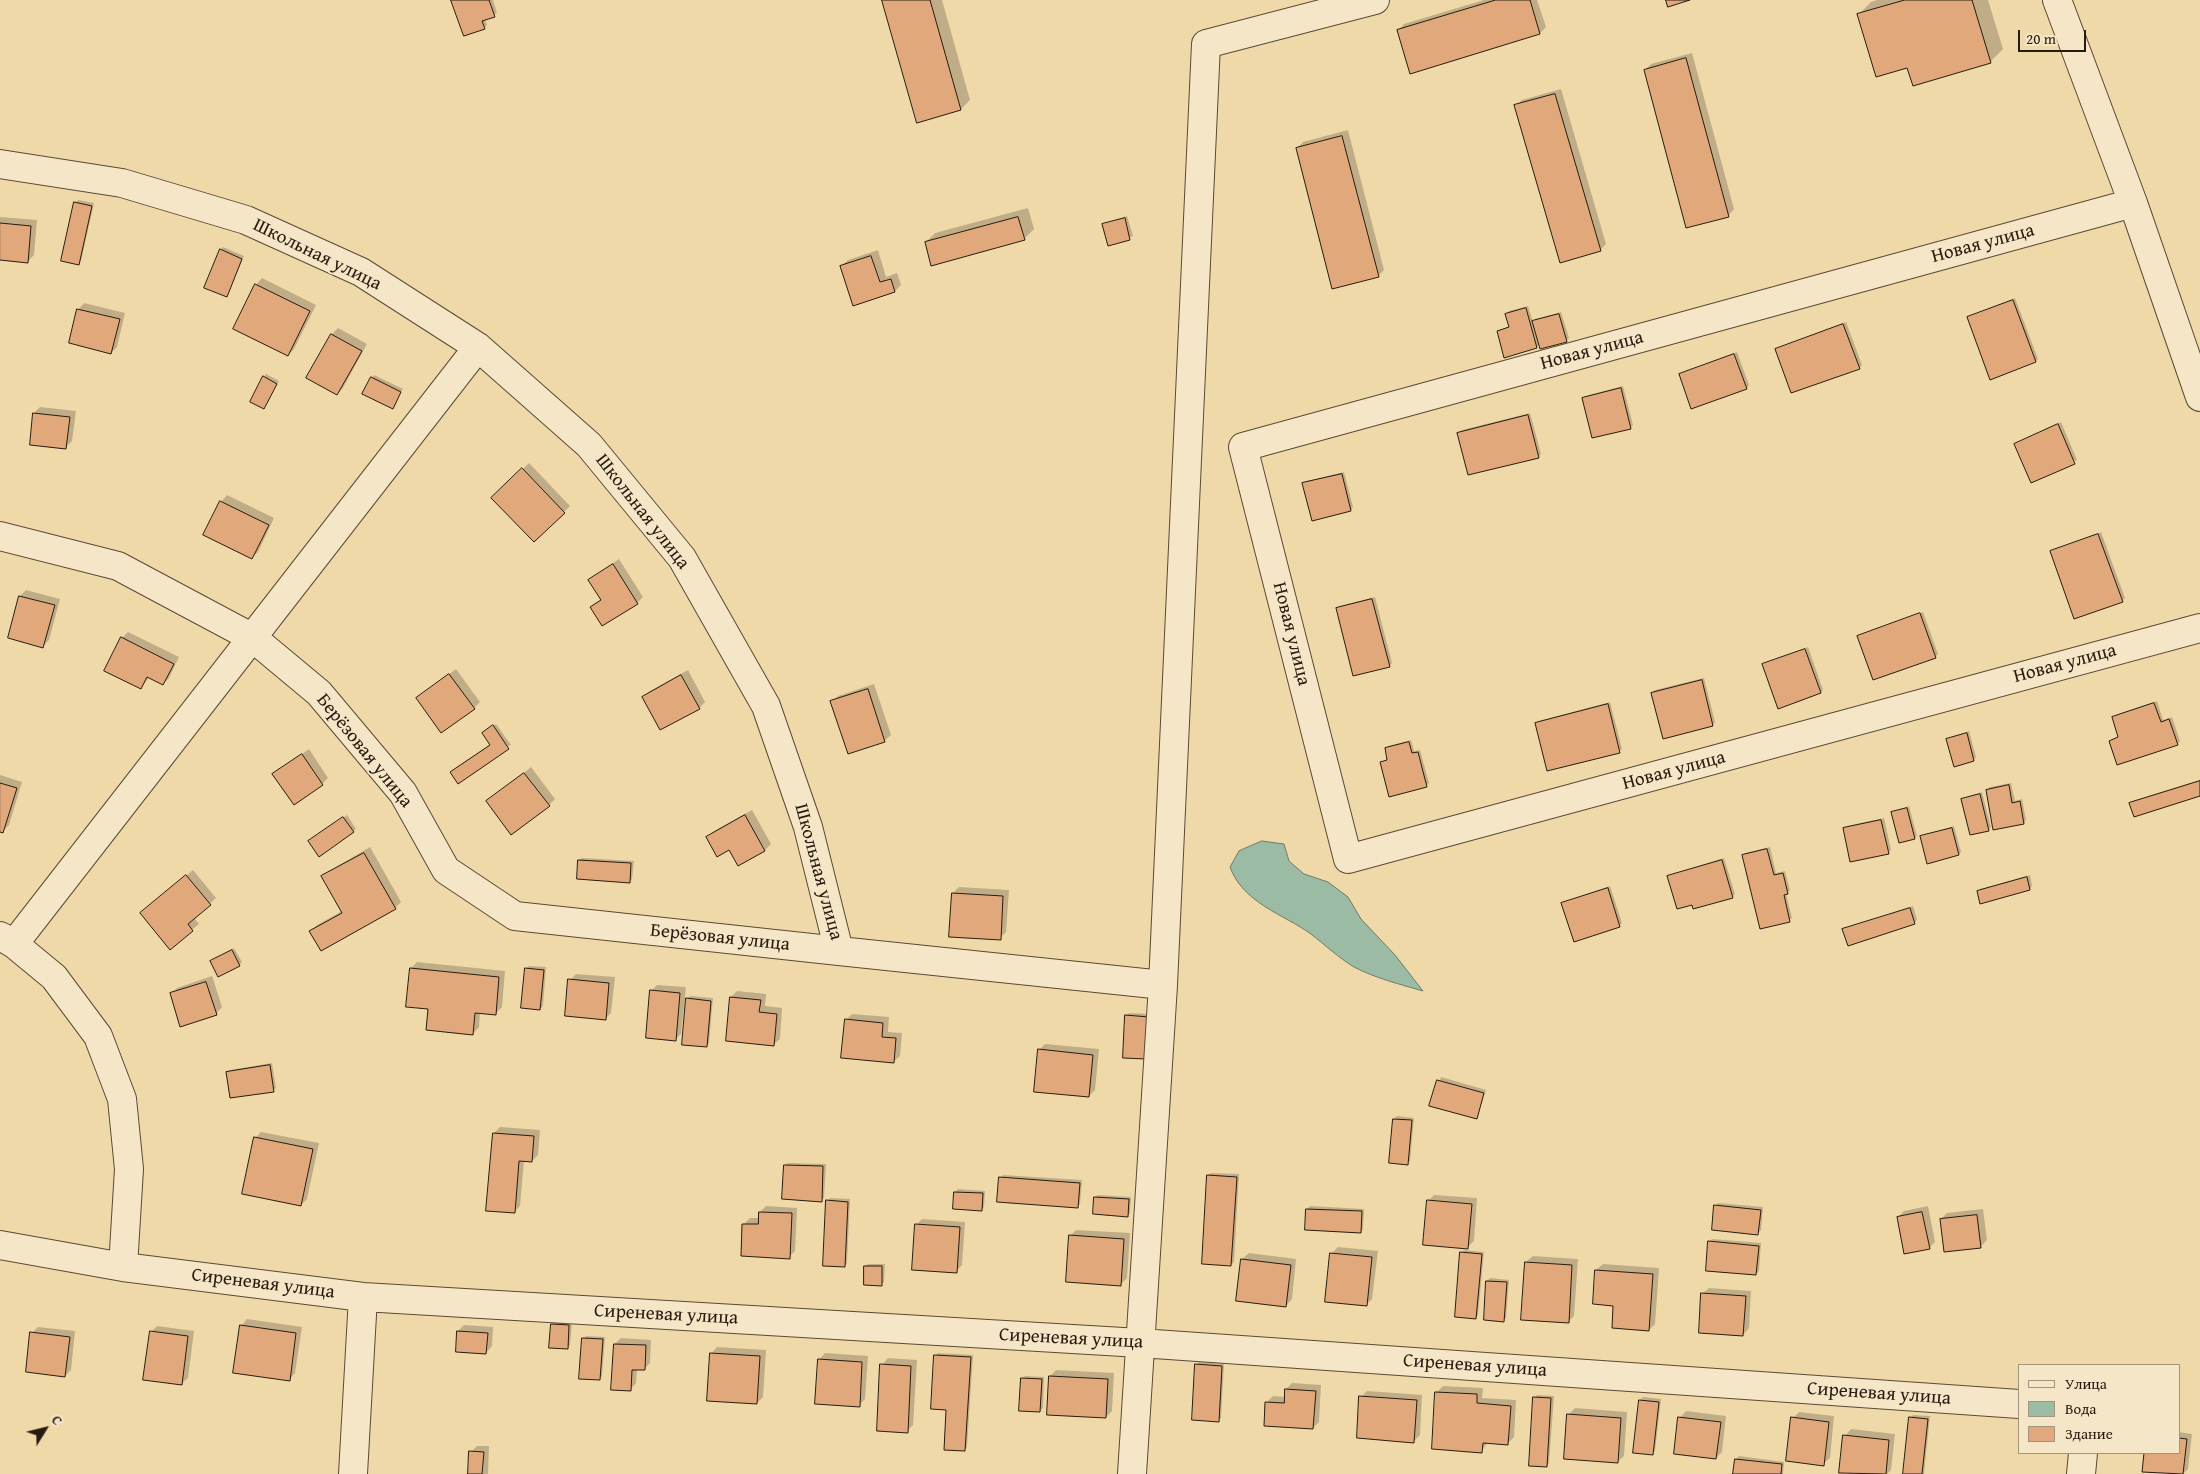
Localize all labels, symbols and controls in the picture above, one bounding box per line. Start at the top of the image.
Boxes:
scale bar [2020,20,2088,52]
text: 20 m [2026,28,2056,49]
street label: Школьная улица [249,214,385,296]
street label: Новая улица [1929,219,2037,269]
street label: Новая улица [1538,326,1646,376]
street label: Школьная улица [590,450,694,574]
street label: Новая улица [1267,580,1315,688]
street label: Новая улица [2011,639,2119,689]
street label: Берёзовая улица [311,689,417,813]
street label: Новая улица [1620,746,1728,796]
street label: Школьная улица [789,801,847,943]
street label: Берёзовая улица [649,919,791,957]
street label: Сиреневая улица [190,1264,336,1304]
street label: Сиреневая улица [593,1300,739,1330]
street label: Сиреневая улица [998,1324,1144,1354]
street label: Сиреневая улица [1402,1350,1548,1382]
legend [2018,1364,2180,1454]
text: Улица [2065,1373,2107,1394]
street label: Сиреневая улица [1806,1378,1952,1410]
text: Вода [2065,1398,2096,1419]
north arrow [20,1404,70,1454]
text: С [47,1411,68,1429]
text: Здание [2065,1423,2113,1444]

